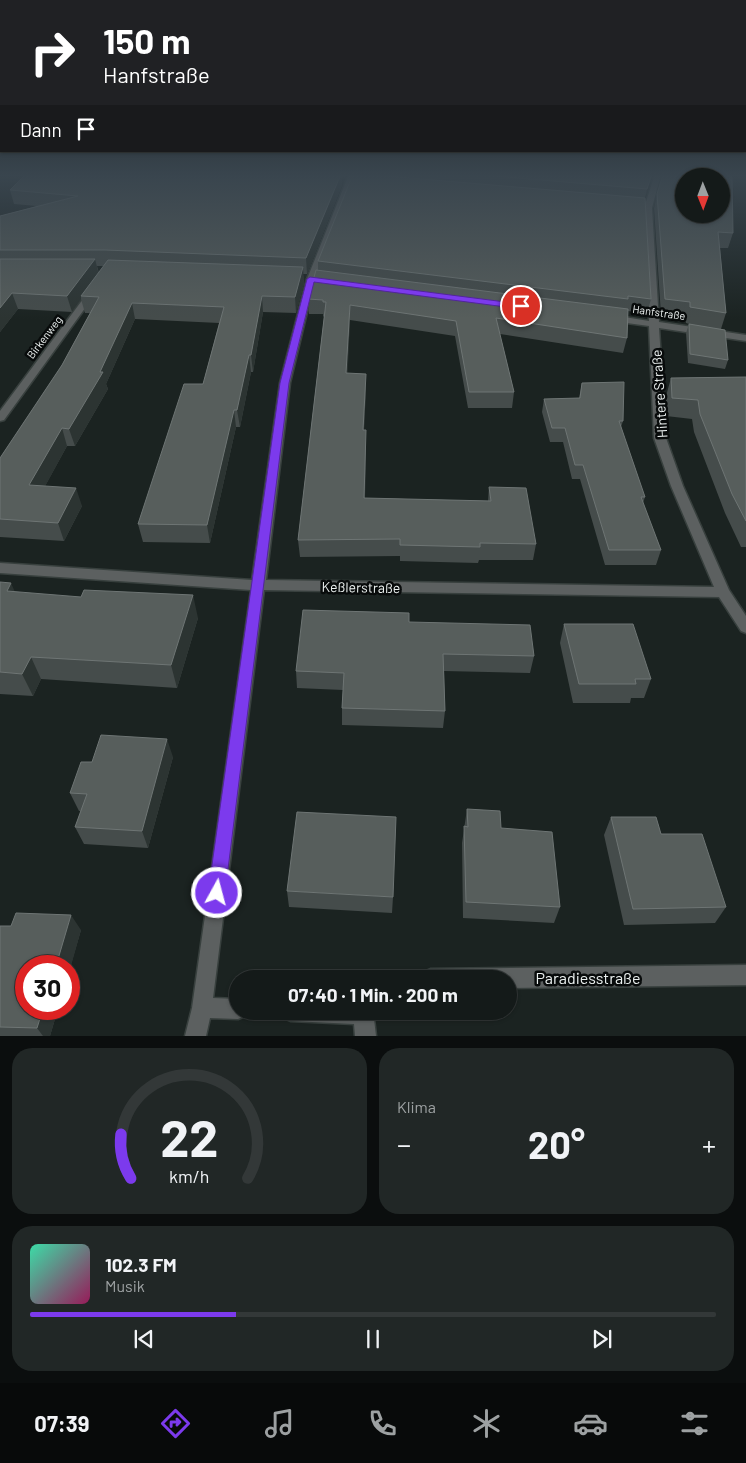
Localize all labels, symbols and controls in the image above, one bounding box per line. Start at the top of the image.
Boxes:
text: 150 m [103,19,190,61]
icon: right [20,20,85,85]
text: Hanfstraße [103,61,210,87]
icon: arrive [72,115,100,143]
text: Dann [20,118,62,141]
north arrow [675,168,730,222]
map controls [675,168,730,223]
pin [500,285,542,327]
icon: arrive [507,292,535,320]
street label: Hanfstraße [632,302,686,322]
street label: Birkenweg [24,313,64,361]
street label: Hintere Straße [647,349,671,439]
street label: Keßlerstraße [322,578,400,596]
position arrow [190,866,242,918]
speed limit sign: 30 [15,955,80,1020]
street label: Paradiesstraße [535,968,641,987]
text: 07:40 · 1 Min. · 200 m [288,983,458,1006]
text: Klima [397,1097,436,1116]
text: 22 [160,1105,219,1167]
text: 20° [528,1121,585,1167]
text: − [397,1127,411,1161]
text: + [702,1127,716,1161]
text: km/h [169,1165,210,1187]
text: 102.3 FM [105,1253,177,1276]
text: Musik [105,1276,145,1295]
icon: previous [130,1325,158,1353]
icon: pause [359,1325,387,1353]
icon: next [588,1325,616,1353]
icon: directions [158,1406,193,1441]
icon: music [262,1406,297,1441]
icon: phone [365,1406,400,1441]
icon: climate [469,1406,504,1441]
icon: car [573,1406,608,1441]
icon: filters [677,1406,712,1441]
text: 07:39 [34,1410,89,1436]

